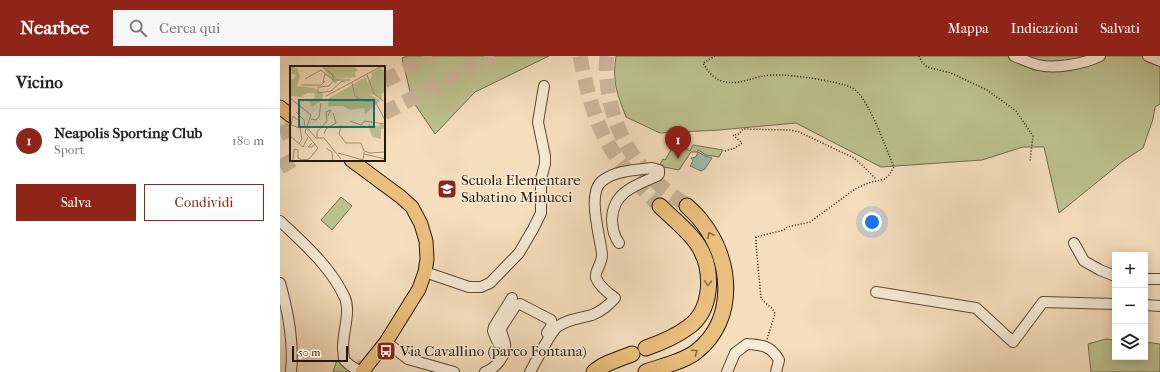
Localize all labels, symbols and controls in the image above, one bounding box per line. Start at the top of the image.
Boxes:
search box [113,10,393,46]
text: Nearbee [20,17,89,39]
icon: search [127,17,149,39]
text: Cerca qui [159,19,220,37]
text: Mappa [948,20,989,37]
text: Indicazioni [1011,20,1078,37]
text: Salvati [1100,20,1140,37]
inset map [290,66,385,161]
text: Vicino [16,72,63,92]
text: Neapolis Sporting Club [54,124,202,142]
pin: 1 [665,126,691,159]
text: 1 [27,133,31,148]
text: 180 m [232,133,264,148]
text: Sport [54,142,85,157]
place label: Scuola Elementare Sabatino Minucci [461,171,581,206]
school or university icon: Scuola Elementare Sabatino Minucci [436,178,458,200]
button: Salva [16,184,136,221]
button: Condividi [144,184,264,221]
your location [862,212,882,232]
one-way arrow [708,232,715,239]
map controls [1112,252,1148,360]
button: + [1112,252,1148,288]
one-way arrow [704,280,712,286]
button: − [1112,288,1148,324]
button: layers [1112,324,1148,360]
bus stop icon: Via Cavallino (parco Fontana) [375,340,397,362]
place label: Via Cavallino (parco Fontana) [399,342,587,360]
scale bar [292,344,348,363]
text: 50 m [298,346,320,359]
one-way arrow [690,350,697,357]

